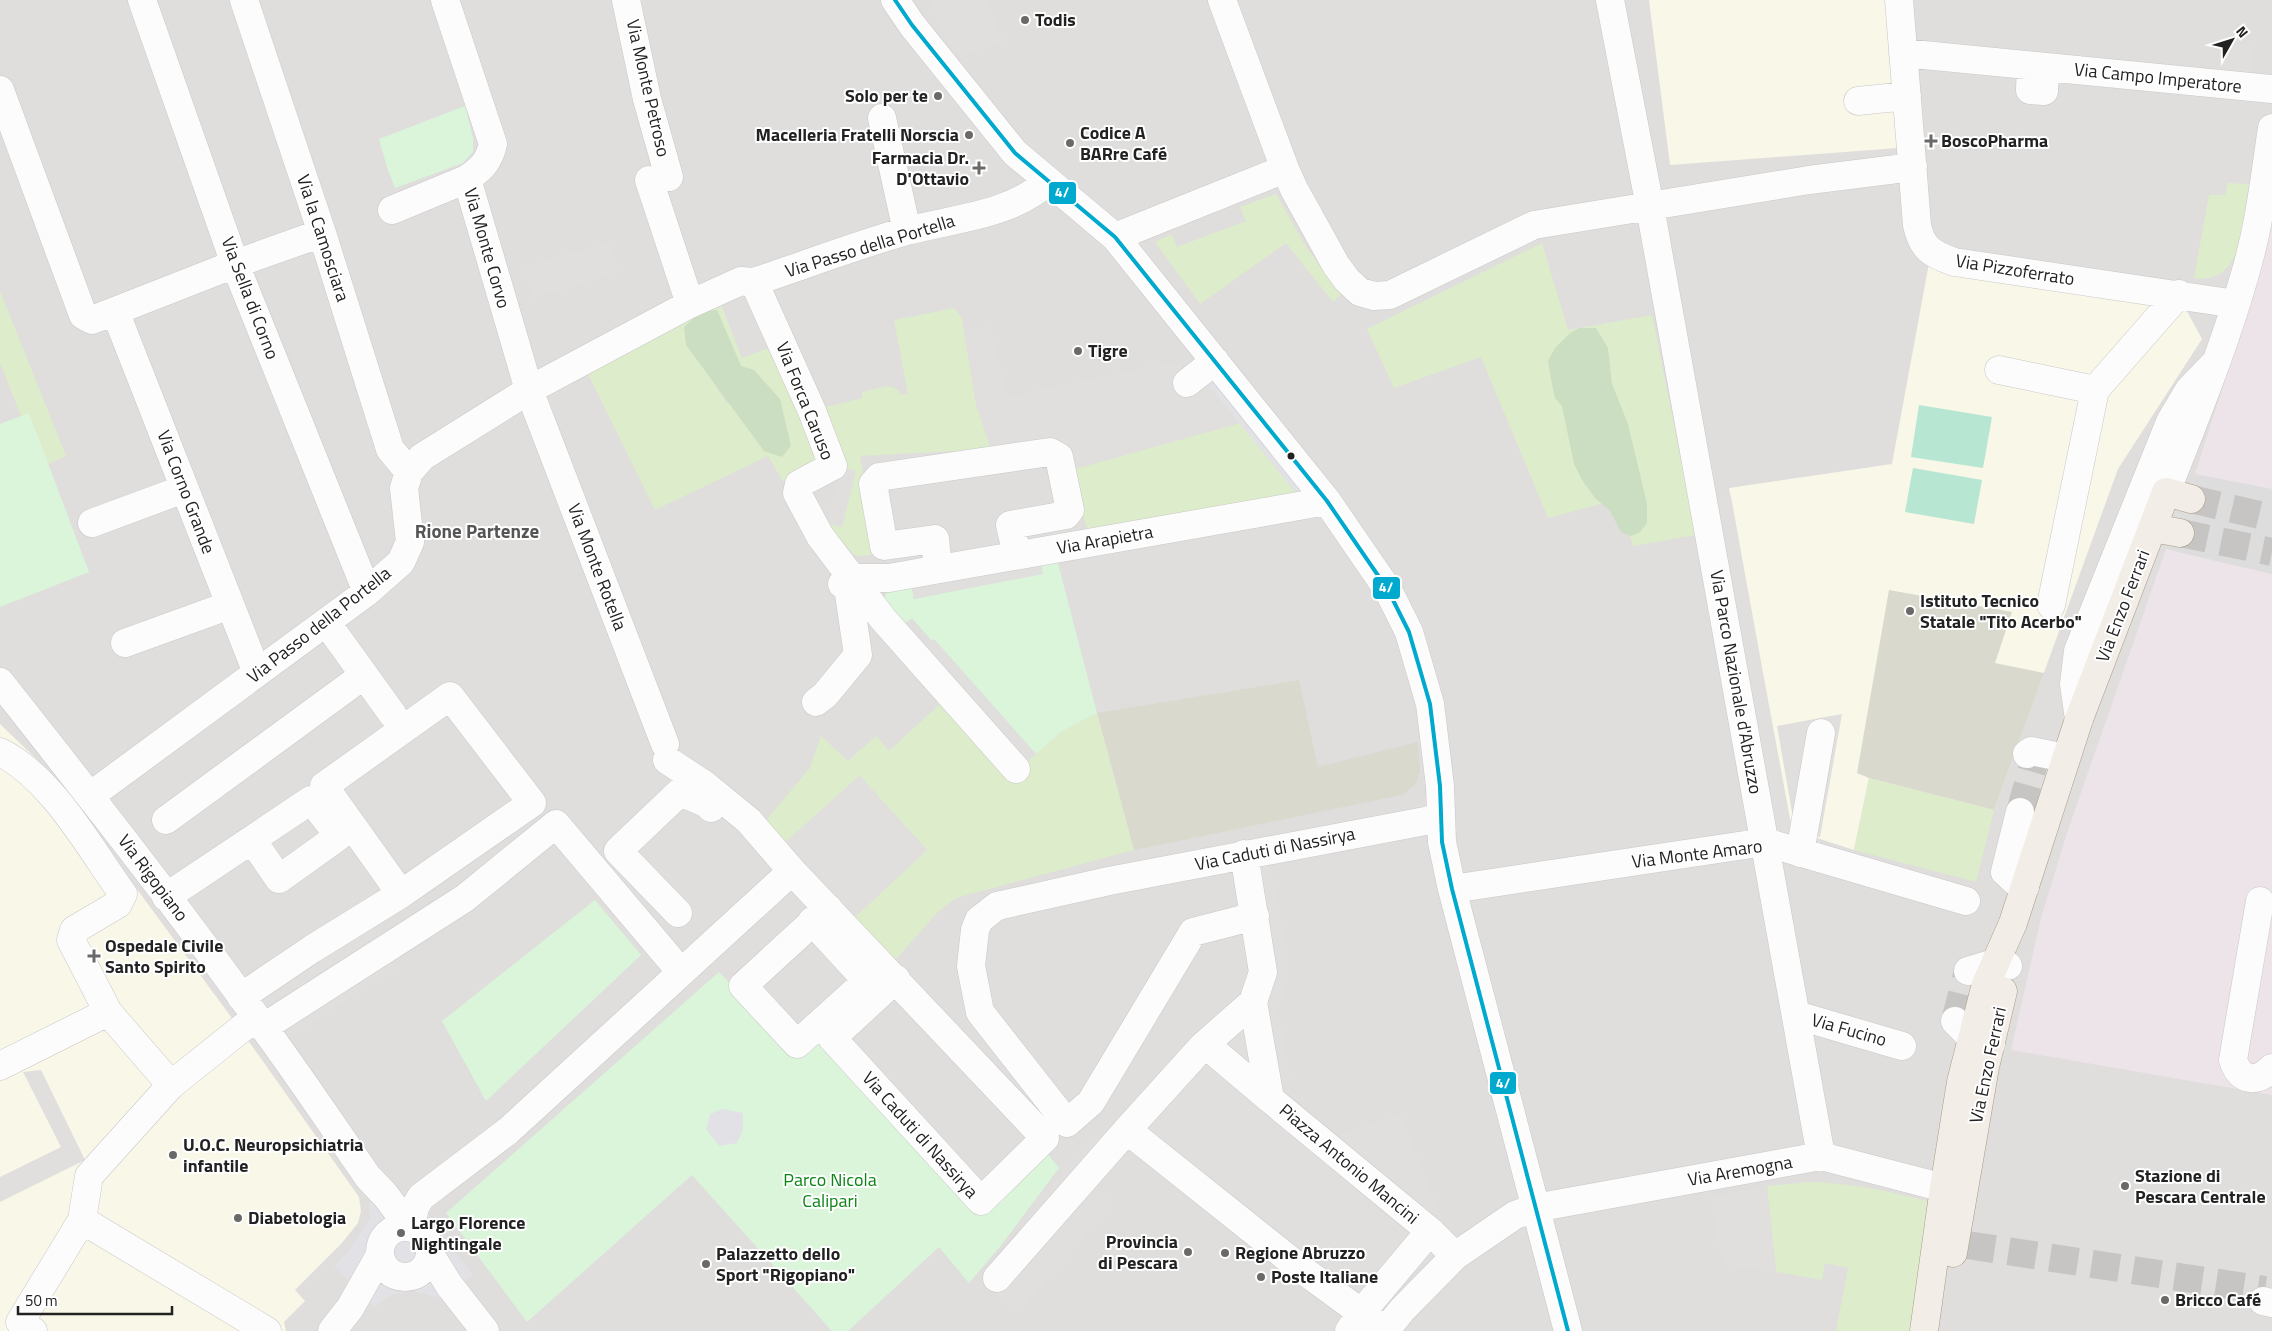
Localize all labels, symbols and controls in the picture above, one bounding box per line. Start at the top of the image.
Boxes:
place label: Todis [1035,6,1076,33]
marker: Todis [1019,14,1031,26]
north arrow [2207,15,2257,65]
street label: Via Monte Petroso [620,17,677,159]
text: N [2231,21,2254,42]
street label: Via Campo Imperatore [2073,55,2243,100]
place label: Solo per te [845,82,928,109]
marker: Solo per te [932,90,944,102]
place label: Codice A BARre Café [1080,119,1167,167]
place label: Macelleria Fratelli Norscia [756,121,959,148]
place label: BoscoPharma [1941,127,2048,154]
marker: Macelleria Fratelli Norscia [963,129,975,141]
marker: BoscoPharma [1925,135,1937,147]
marker: Codice A BARre Café [1064,137,1076,149]
place label: Farmacia Dr. D'Ottavio [872,144,969,192]
marker: Farmacia Dr. D'Ottavio [973,162,985,174]
street label: Via la Camosciara [290,171,357,305]
line badge: 4/ [1048,181,1077,205]
text: 4/ [1055,181,1070,202]
street label: Via Monte Corvo [457,184,518,311]
street label: Via Passo della Portella [782,207,958,284]
street label: Via Sella di Corno [215,233,286,363]
street label: Via Pizzoferrato [1954,247,2076,292]
place label: Tigre [1088,337,1128,364]
street label: Via Forca Caruso [769,338,841,464]
marker: Tigre [1072,345,1084,357]
street label: Via Corno Grande [150,426,222,558]
unlabelled marker [1286,451,1296,461]
street label: Via Monte Rotella [561,499,634,634]
district label: Rione Partenze [415,516,540,545]
street label: Via Arapietra [1055,518,1155,561]
street label: Via Enzo Ferrari [2089,546,2156,666]
street label: Via Passo della Portella [241,560,396,689]
street label: Via Parco Nazionale d'Abruzzo [1703,568,1770,796]
line badge: 4/ [1372,576,1401,600]
text: 4/ [1379,576,1394,597]
place label: Istituto Tecnico Statale "Tito Acerbo" [1920,587,2082,635]
marker: Istituto Tecnico Statale "Tito Acerbo" [1904,605,1916,617]
street label: Via Caduti di Nassirya [1193,820,1357,877]
street label: Via Rigopiano [112,829,195,927]
street label: Via Monte Amaro [1630,832,1764,875]
place label: Ospedale Civile Santo Spirito [105,932,223,980]
marker: Ospedale Civile Santo Spirito [87,949,101,963]
street label: Via Enzo Ferrari [1962,1004,2013,1126]
street label: Via Fucino [1808,1006,1890,1053]
street label: Via Caduti di Nassirya [856,1065,985,1204]
line badge: 4/ [1489,1071,1517,1095]
text: 4/ [1496,1072,1511,1093]
street label: Piazza Antonio Mancini [1273,1097,1425,1230]
place label: U.O.C. Neuropsichiatria infantile [183,1131,364,1179]
street label: Via Aremogna [1685,1148,1794,1193]
marker: U.O.C. Neuropsichiatria infantile [167,1149,179,1161]
place label: Stazione di Pescara Centrale [2135,1162,2266,1210]
park label: Parco Nicola Calipari [783,1166,877,1214]
marker: Stazione di Pescara Centrale [2119,1180,2131,1192]
place label: Diabetologia [248,1204,346,1231]
place label: Largo Florence Nightingale [411,1209,526,1257]
marker: Diabetologia [232,1212,244,1224]
marker: Largo Florence Nightingale [395,1227,407,1239]
place label: Provincia di Pescara [1098,1228,1178,1276]
place label: Regione Abruzzo [1235,1239,1365,1266]
place label: Palazzetto dello Sport "Rigopiano" [716,1240,855,1288]
marker: Provincia di Pescara [1182,1246,1194,1258]
marker: Regione Abruzzo [1219,1247,1231,1259]
marker: Palazzetto dello Sport "Rigopiano" [700,1258,712,1270]
place label: Poste Italiane [1271,1263,1378,1290]
marker: Poste Italiane [1255,1271,1267,1283]
scale bar [18,1284,171,1316]
place label: Bricco Café [2175,1286,2261,1313]
text: 50 m [25,1289,58,1312]
marker: Bricco Café [2159,1294,2171,1306]

